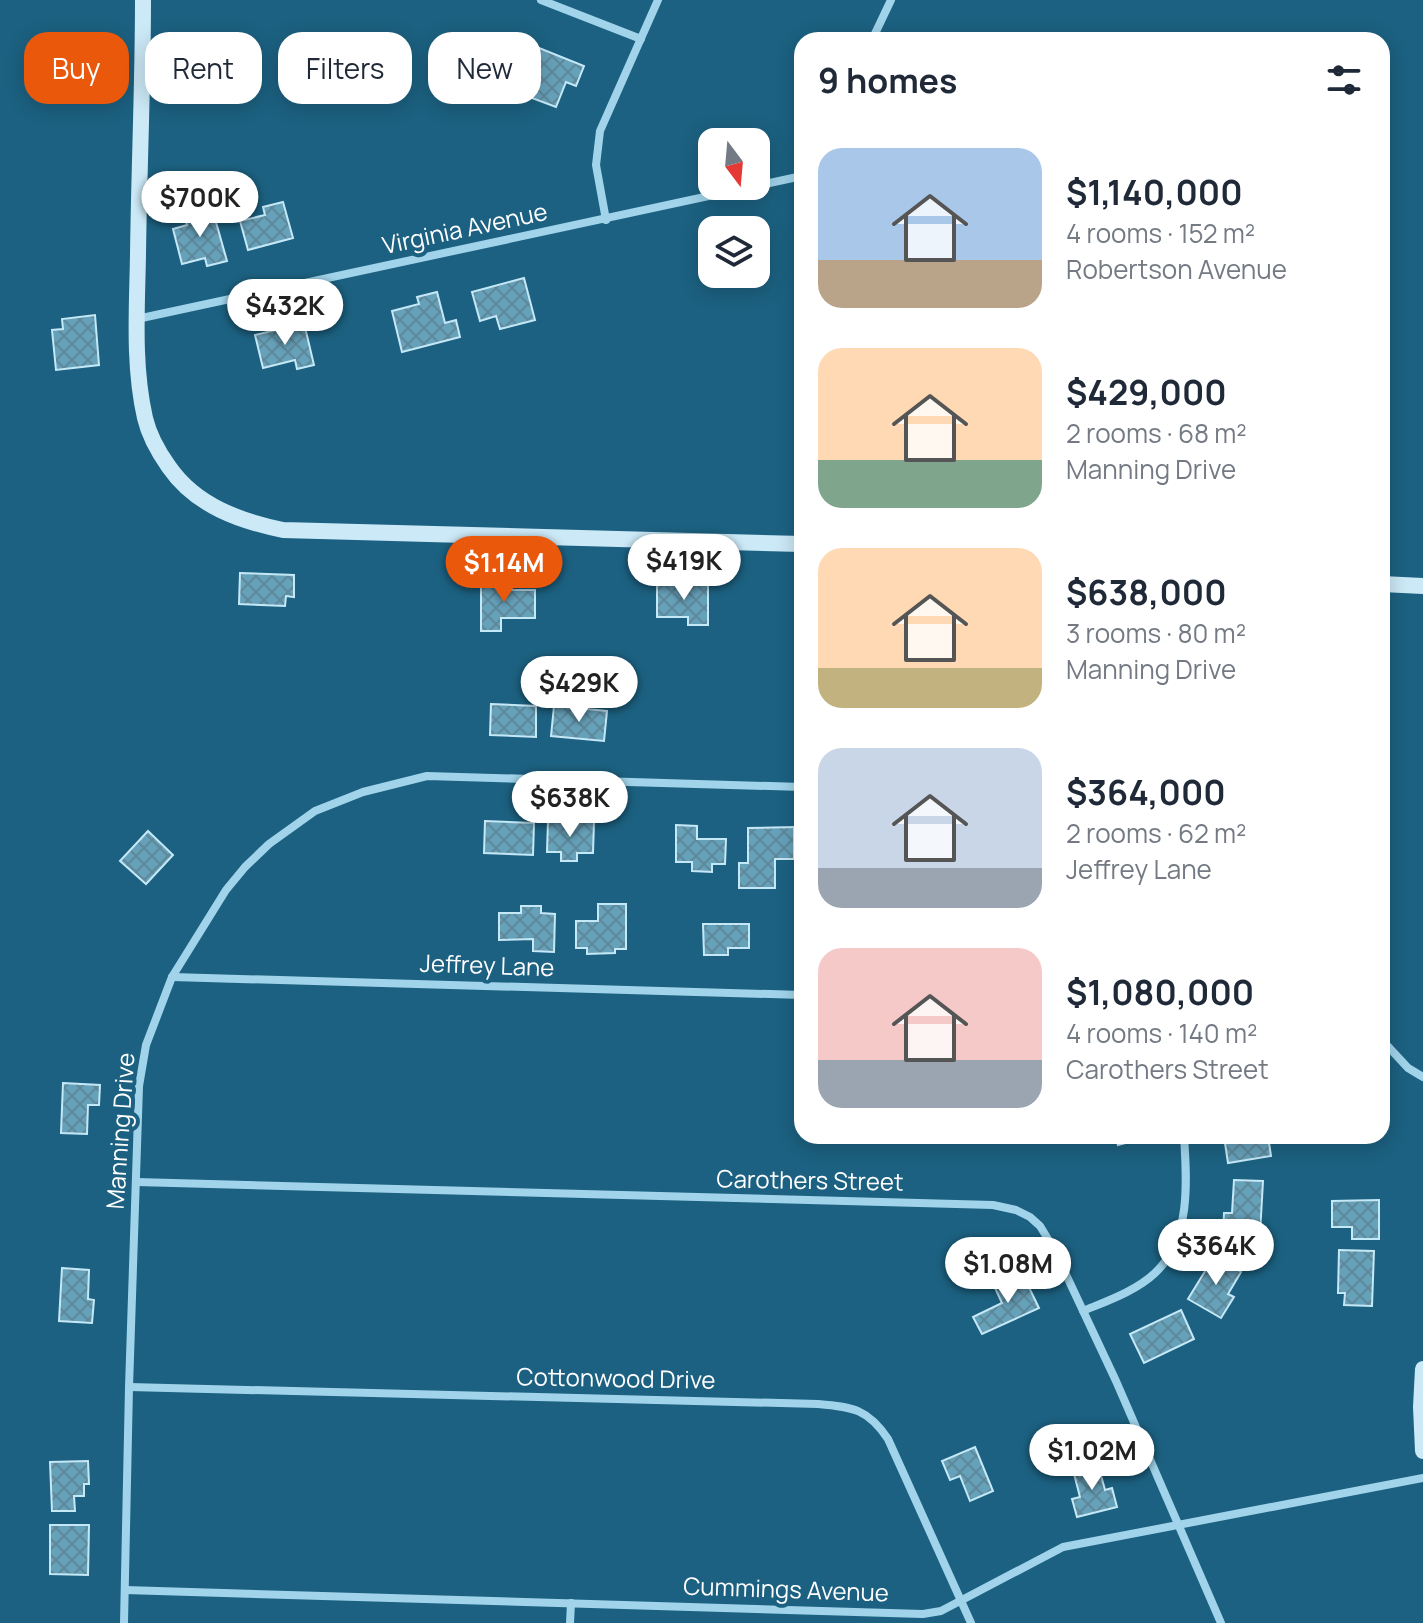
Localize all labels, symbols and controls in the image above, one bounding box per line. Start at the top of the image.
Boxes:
chip: Buy [24,32,129,104]
chip: Rent [145,32,262,104]
chip: Filters [278,32,412,104]
chip: New [428,32,541,104]
text: 9 homes [818,57,957,103]
icon: filters [1322,58,1366,102]
north arrow [698,128,770,200]
map controls [698,128,770,288]
text: $1,140,000 [1066,169,1243,215]
pin: $700K [144,171,256,239]
text: $700K [159,179,241,215]
icon: home [882,180,978,276]
street label: Virginia Avenue [379,194,550,261]
text: 4 rooms · 152 m² [1066,215,1255,251]
button: layers [698,216,770,288]
text: Robertson Avenue [1066,251,1287,287]
pin: $432K [229,279,341,347]
text: $432K [245,287,325,323]
text: $429,000 [1066,369,1227,415]
icon: home [882,380,978,476]
text: 2 rooms · 68 m² [1066,415,1247,451]
text: Manning Drive [1066,451,1236,487]
pin: $419K [628,534,740,602]
pin: $1.14M [439,536,569,604]
text: $419K [646,542,722,578]
text: $1.14M [464,544,544,580]
text: $638,000 [1066,569,1227,615]
icon: home [882,580,978,676]
text: 3 rooms · 80 m² [1066,615,1246,651]
text: Manning Drive [1066,651,1236,687]
pin: $429K [523,656,635,724]
text: $429K [539,664,619,700]
text: $364,000 [1066,769,1226,815]
pin: $638K [514,771,626,839]
text: $638K [530,779,610,815]
icon: home [882,780,978,876]
text: 2 rooms · 62 m² [1066,815,1246,851]
text: Jeffrey Lane [1066,851,1212,887]
street label: Jeffrey Lane [419,946,555,983]
text: $1,080,000 [1066,969,1254,1015]
icon: home [882,980,978,1076]
text: 4 rooms · 140 m² [1066,1015,1257,1051]
street label: Manning Drive [98,1051,141,1210]
text: Carothers Street [1066,1051,1269,1087]
street label: Carothers Street [716,1161,904,1198]
pin: $364K [1160,1219,1272,1287]
text: $364K [1176,1227,1256,1263]
pin: $1.08M [943,1237,1073,1305]
text: $1.08M [963,1245,1053,1281]
street label: Cottonwood Drive [516,1359,716,1396]
pin: $1.02M [1027,1424,1157,1492]
text: $1.02M [1047,1432,1137,1468]
street label: Cummings Avenue [683,1568,889,1609]

